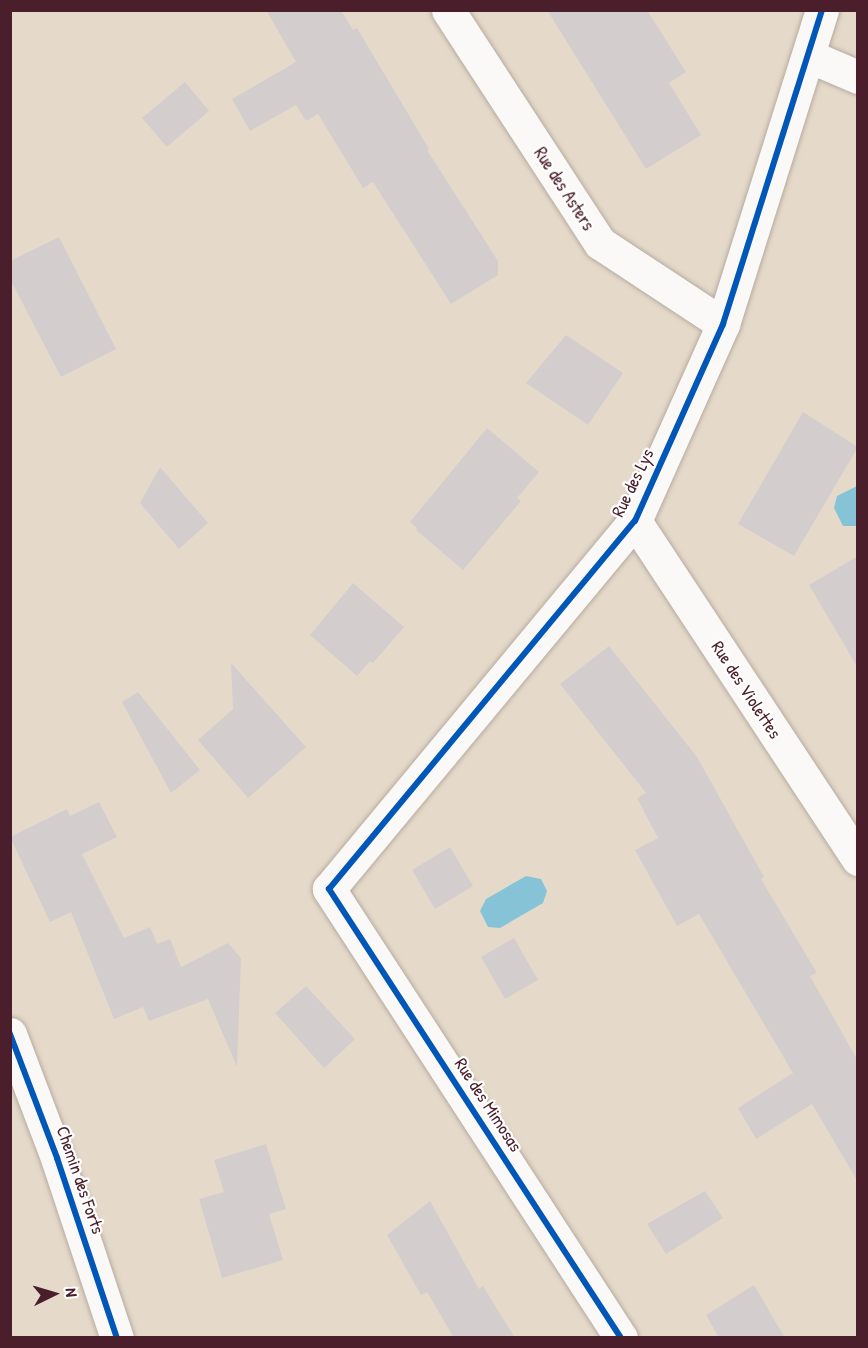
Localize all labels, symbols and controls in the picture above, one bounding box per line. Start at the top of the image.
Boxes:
street label: Rue des Asters [529,143,599,235]
street label: Rue des Lys [607,445,659,521]
street label: Rue des Violettes [707,637,785,743]
street label: Rue des Mimosas [450,1054,526,1156]
street label: Chemin des Forts [51,1123,109,1237]
north arrow [24,1264,84,1324]
text: N [61,1287,83,1298]

